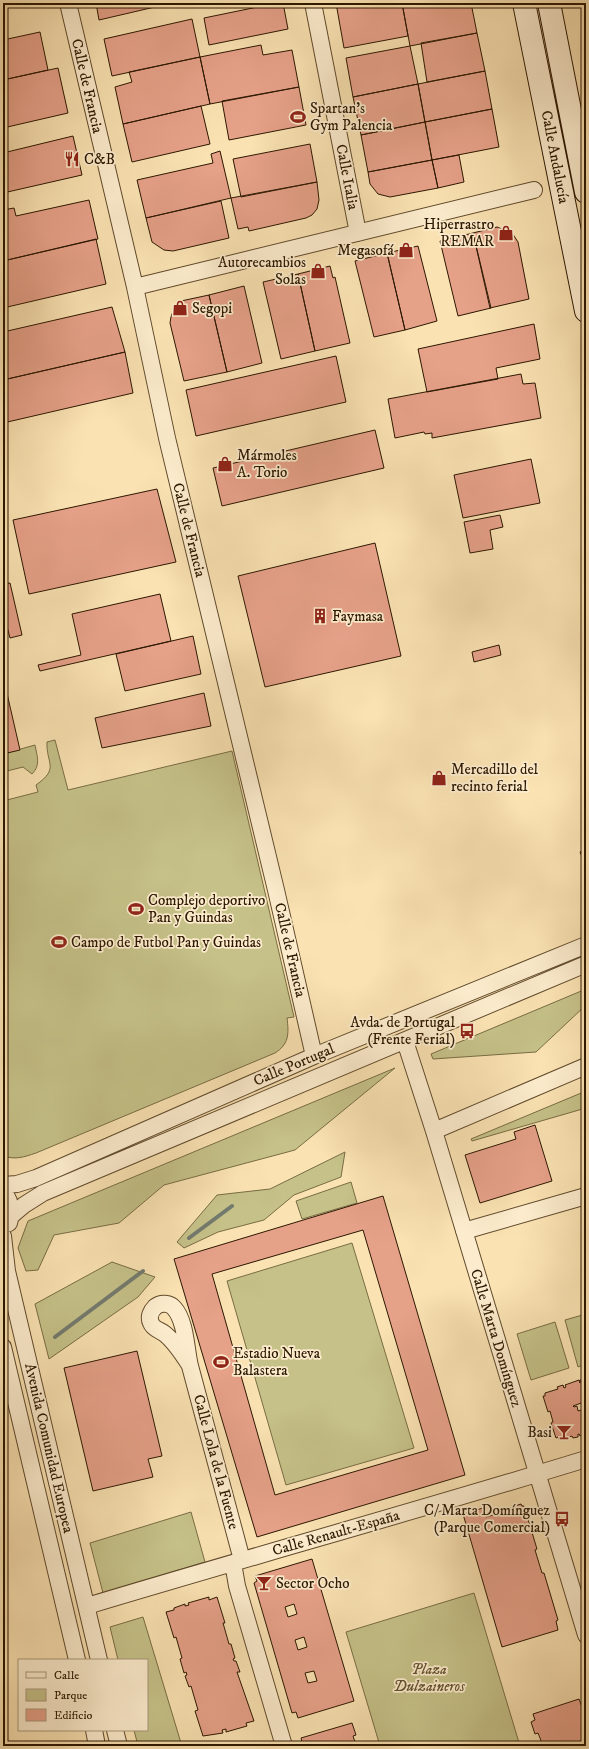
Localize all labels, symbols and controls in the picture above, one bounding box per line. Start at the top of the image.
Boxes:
street label: Calle de Francia [67,37,107,136]
place label: Spartan's Gym Palencia [310,99,393,135]
sports icon: Spartan's Gym Palencia [289,108,307,126]
street label: Calle Andalucía [537,109,573,206]
street label: Calle Italia [331,143,363,212]
restaurant icon: C&B [63,150,81,168]
place label: C&B [84,150,115,169]
place label: Hiperrastro REMAR [424,215,494,251]
shop icon: Hiperrastro REMAR [497,224,515,242]
place label: Megasofá [337,241,395,260]
shop icon: Megasofá [397,241,415,259]
place label: Autorecambios Solas [218,253,306,289]
shop icon: Autorecambios Solas [309,262,327,280]
shop icon: Segopi [171,299,189,317]
place label: Segopi [192,299,232,318]
place label: Mármoles A. Torio [237,446,297,482]
shop icon: Mármoles A. Torio [216,455,234,473]
street label: Calle de Francia [168,481,210,580]
building icon: Faymasa [311,607,329,625]
place label: Faymasa [332,607,384,626]
place label: Mercadillo del recinto ferial [451,760,539,796]
shop icon: Mercadillo del recinto ferial [430,769,448,787]
place label: Complejo deportivo Pan y Guindas [148,891,265,927]
sports icon: Complejo deportivo Pan y Guindas [127,900,145,918]
street label: Calle de Francia [270,901,310,1000]
sports icon: Campo de Futbol Pan y Guindas [50,933,68,951]
place label: Campo de Futbol Pan y Guindas [71,933,261,952]
place label: Avda. de Portugal (Frente Ferial) [350,1013,455,1049]
bus stop icon: Avda. de Portugal (Frente Ferial) [458,1022,476,1040]
street label: Calle Portugal [251,1039,338,1091]
street label: Calle Marta Domínguez [466,1267,526,1410]
place label: Estadio Nueva Balastera [233,1344,321,1380]
sports icon: Estadio Nueva Balastera [212,1353,230,1371]
street label: Avenida Comunidad Europea [20,1361,78,1535]
street label: Calle Lola de la Fuente [189,1392,243,1532]
place label: Basi [527,1423,552,1442]
bar icon: Basi [555,1423,573,1441]
place label: C/ Marta Domínguez (Parque Comercial) [424,1501,550,1537]
street label: Calle Renault-España [270,1506,402,1560]
bus stop icon: C/ Marta Domínguez (Parque Comercial) [553,1510,571,1528]
bar icon: Sector Ocho [255,1574,273,1592]
place label: Sector Ocho [276,1574,350,1593]
legend [18,1659,148,1731]
park label: Plaza Dulzaineros [393,1660,465,1696]
text: Calle [54,1668,79,1683]
text: Parque [54,1688,87,1703]
text: Edificio [54,1708,93,1723]

